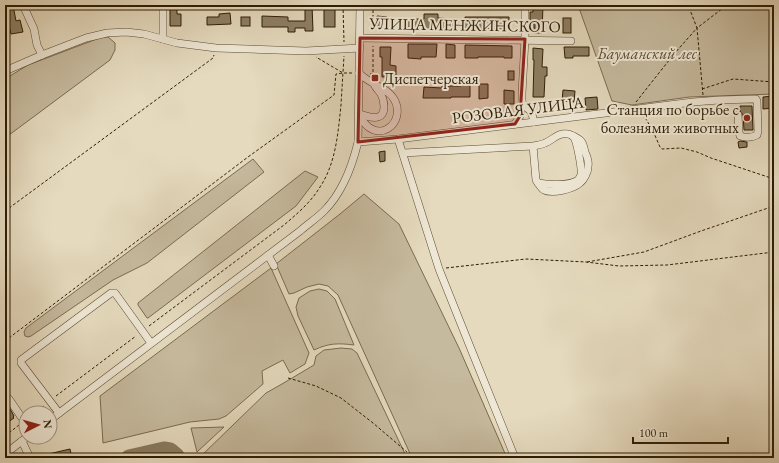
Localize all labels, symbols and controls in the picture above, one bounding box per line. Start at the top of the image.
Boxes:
street label: УЛИЦА МЕНЖИНСКОГО [368,13,561,37]
park label: Бауманский лес [596,43,698,64]
place label: Диспетчерская [383,68,479,89]
marker: Диспетчерская [370,73,380,83]
street label: РОЗОВАЯ УЛИЦА [451,91,586,129]
place label: Станция по борьбе с болезнями животных [601,99,739,138]
marker: Станция по борьбе с болезнями животных [742,113,752,123]
north arrow [18,405,58,445]
text: N [41,419,55,429]
scale bar [633,419,728,445]
text: 100 m [639,425,669,441]

